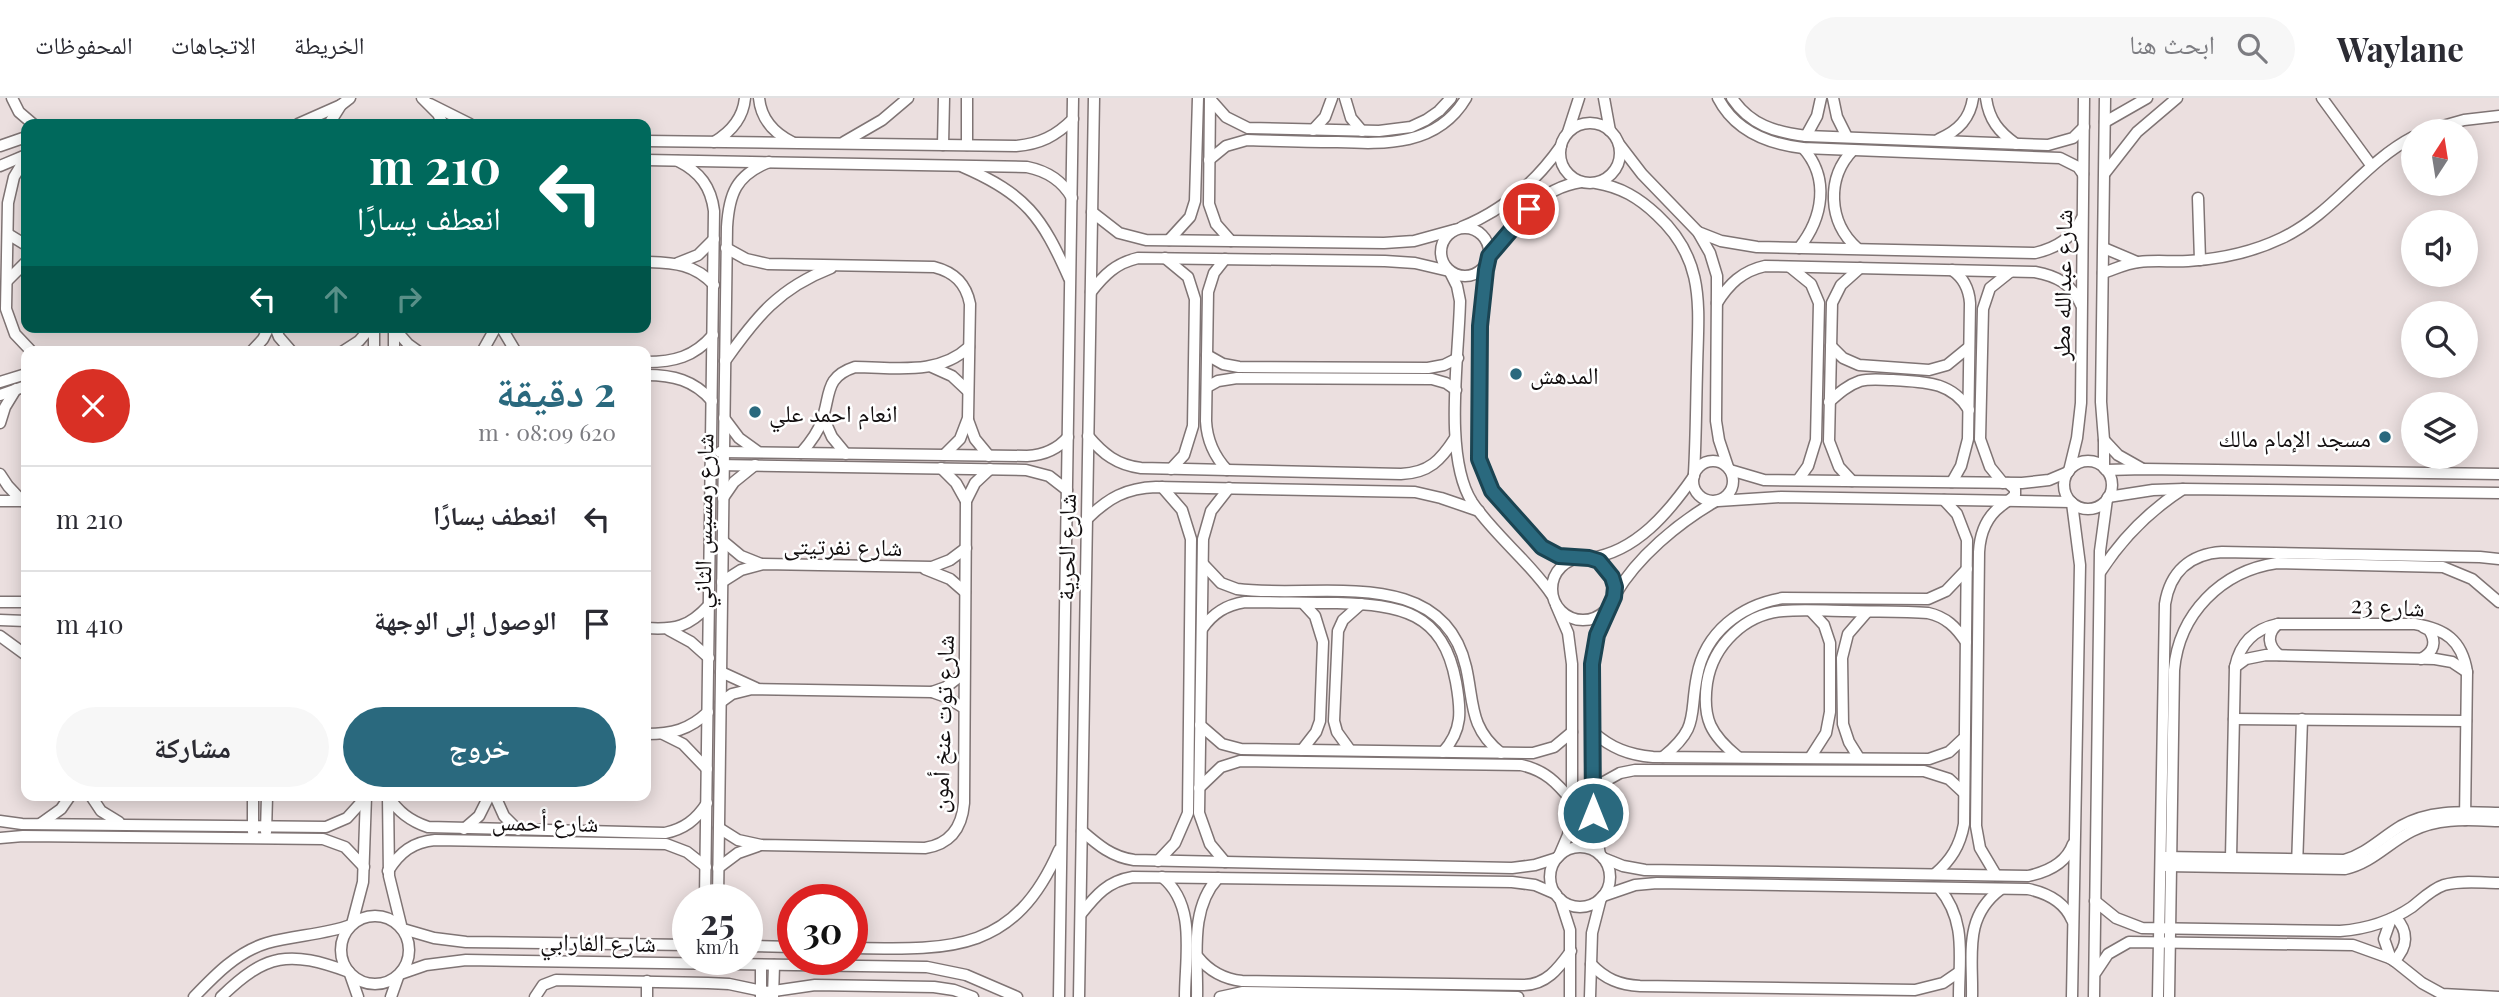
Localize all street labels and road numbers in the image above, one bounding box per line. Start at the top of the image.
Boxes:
street label: شارع عبدالله مطر [2044,209,2079,362]
street label: شارع رمسيس الثاني [684,433,725,609]
street label: شارع الحرية [1048,493,1083,601]
street label: شارع نفرتيتى [783,528,903,563]
street label: شارع 23 [2350,587,2426,624]
street label: شارع توت عنخ أمون [922,634,961,814]
street label: شارع أحمس [491,804,599,839]
street label: شارع الفارابي [540,924,656,963]

